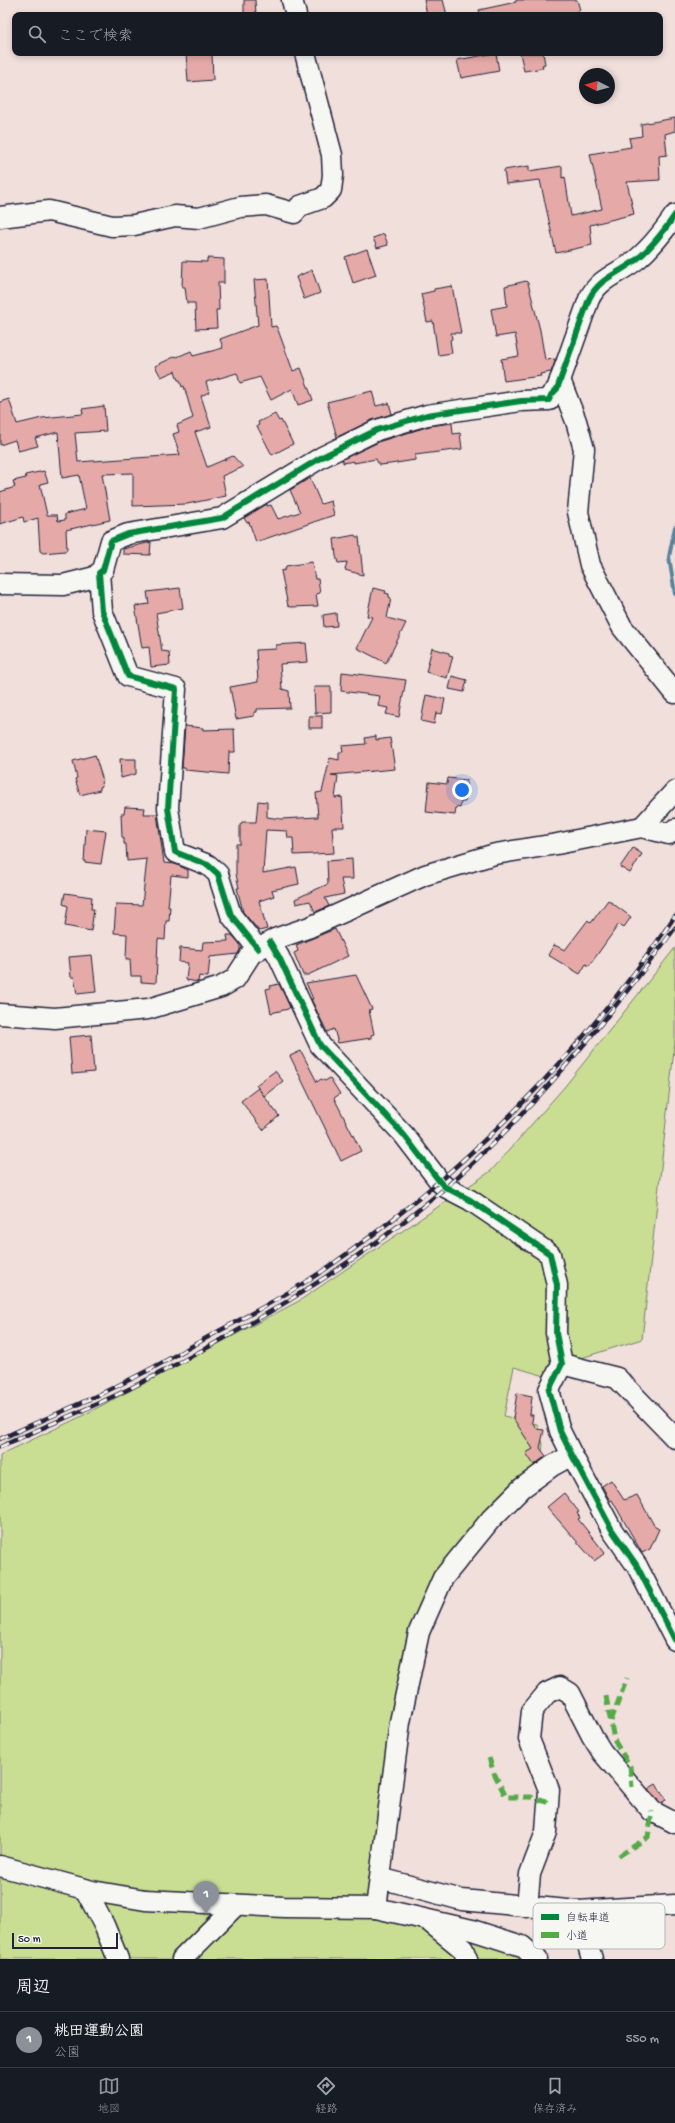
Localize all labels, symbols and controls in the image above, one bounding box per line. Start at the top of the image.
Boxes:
search box [12,12,663,56]
icon: search [26,23,48,45]
text: ここで検索 [58,28,133,46]
north arrow [579,68,615,104]
your location [452,780,472,800]
pin: 1 [193,1881,219,1914]
legend [533,1903,665,1949]
text: 自転車道 [566,1912,610,1925]
text: 小道 [566,1930,588,1943]
scale bar [12,1931,118,1950]
text: 50 m [18,1934,40,1946]
text: 周辺 [16,1979,50,1999]
text: 桃田運動公園 [54,2023,144,2041]
text: 1 [26,2032,32,2047]
text: 550 m [626,2032,659,2047]
text: 公園 [54,2046,80,2061]
tab: 地図 [98,2075,120,2116]
tab: 経路 [315,2075,337,2116]
tab: 保存済み [533,2075,577,2116]

